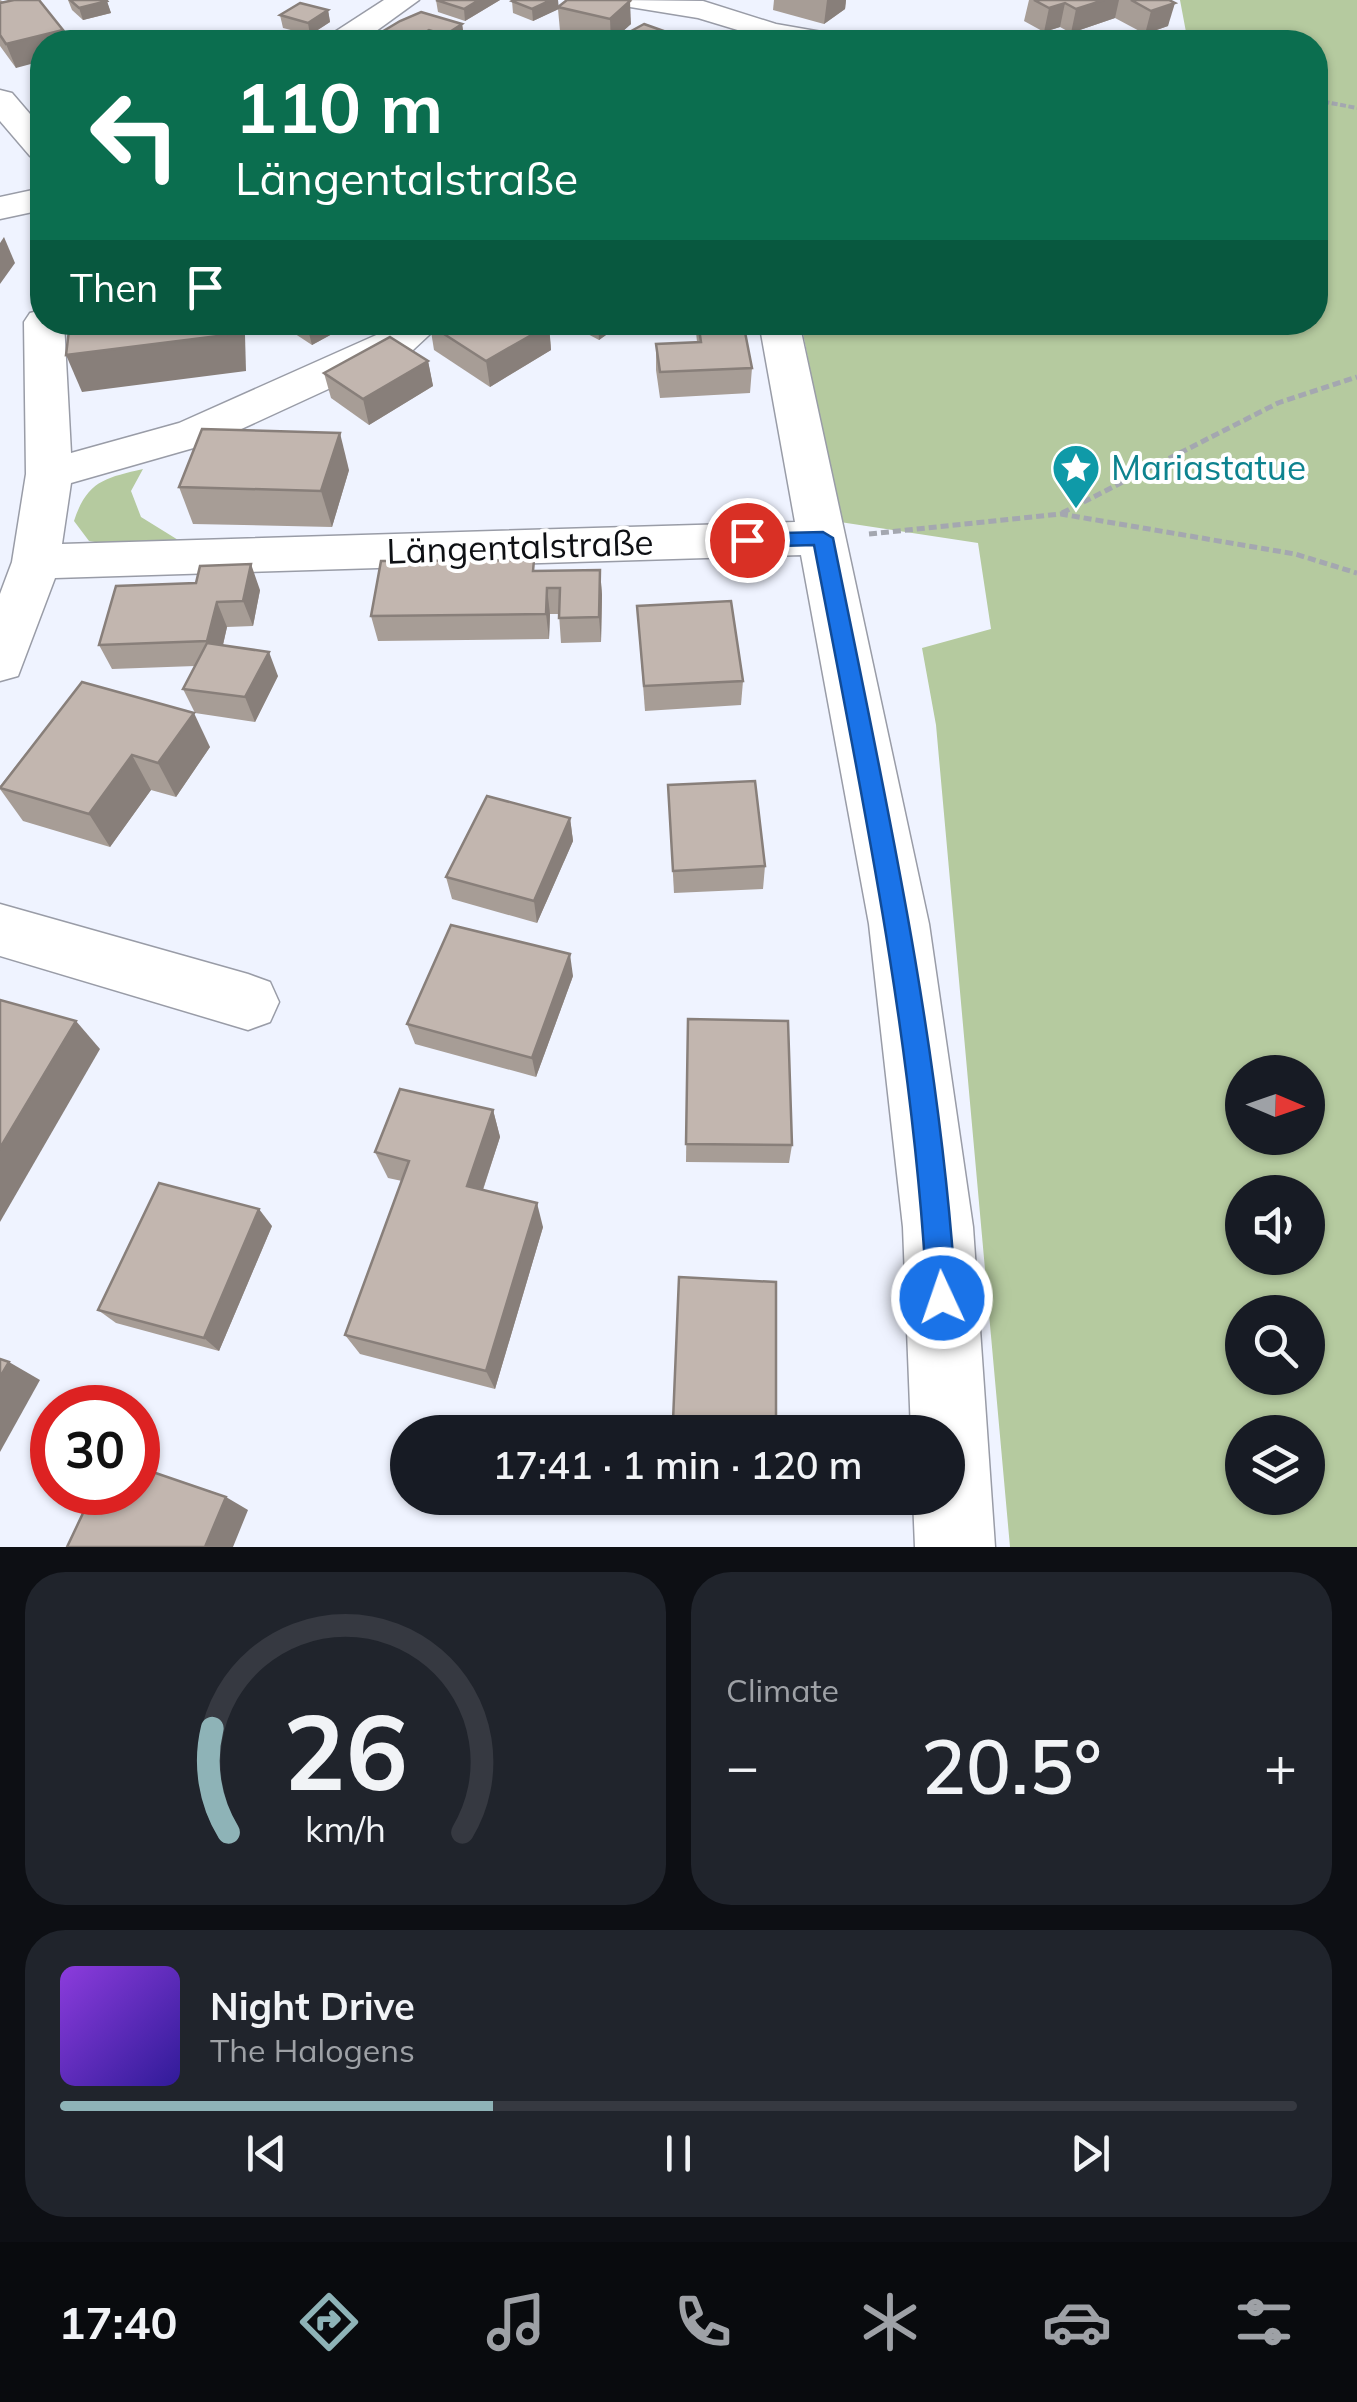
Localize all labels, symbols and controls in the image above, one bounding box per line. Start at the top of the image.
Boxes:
text: 110 m [235,63,443,151]
icon: left [70,70,200,200]
text: Längentalstraße [235,150,578,206]
icon: arrive [178,260,233,315]
text: Then [70,264,158,312]
place icon: Mariastatue [1050,442,1102,510]
place label: Mariastatue [1111,445,1306,489]
pin [705,498,790,583]
icon: arrive [720,513,775,568]
street label: Längentalstraße [386,519,654,573]
north arrow [1225,1055,1325,1155]
map controls [1225,1055,1325,1515]
button: sound [1225,1175,1325,1275]
position arrow [890,1246,994,1350]
button: search [1225,1295,1325,1395]
speed limit sign: 30 [30,1385,160,1515]
button: layers [1225,1415,1325,1515]
text: 17:41 · 1 min · 120 m [492,1441,863,1489]
text: Climate [726,1670,839,1710]
text: 26 [283,1685,408,1816]
text: 20.5° [921,1719,1102,1813]
text: − [726,1731,759,1800]
text: + [1264,1731,1297,1800]
text: km/h [305,1806,386,1851]
text: Night Drive [210,1982,415,2030]
text: The Halogens [210,2030,415,2070]
icon: previous [239,2126,294,2181]
icon: pause [651,2126,706,2181]
icon: next [1063,2126,1118,2181]
icon: directions [294,2287,364,2357]
icon: music [481,2287,551,2357]
icon: phone [668,2287,738,2357]
icon: climate [855,2287,925,2357]
icon: car [1042,2287,1112,2357]
icon: filters [1229,2287,1299,2357]
text: 17:40 [58,2294,178,2350]

